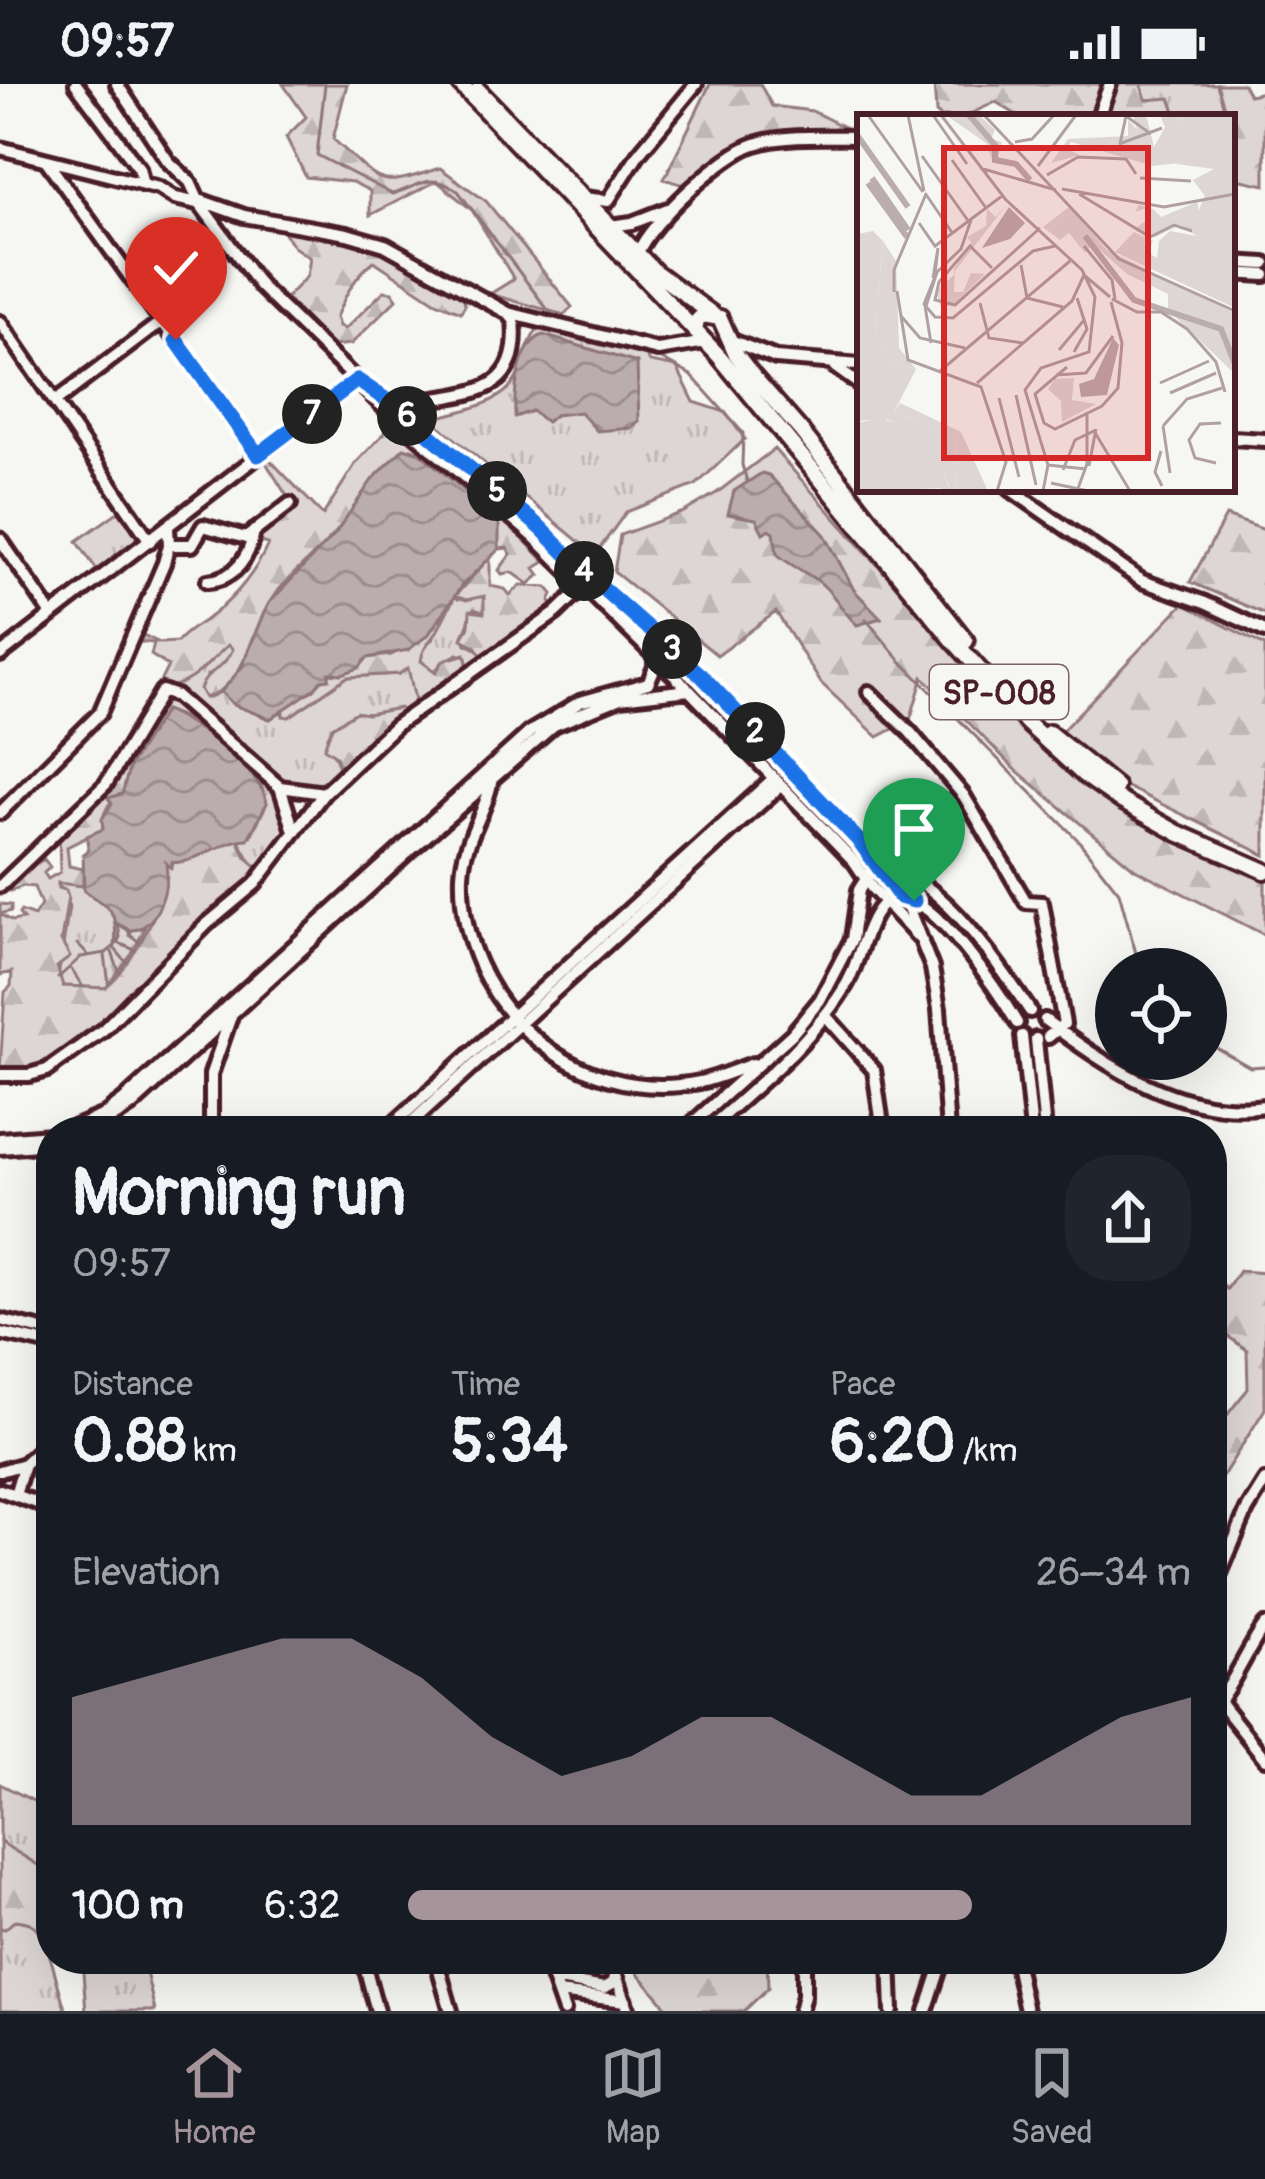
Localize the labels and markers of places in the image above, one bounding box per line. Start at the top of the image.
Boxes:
pin [125,217,227,340]
pin: 7 [282,384,342,444]
pin: 6 [377,386,437,446]
pin: 5 [467,461,527,521]
pin: 4 [554,541,614,601]
pin: 3 [642,619,702,679]
pin: 2 [725,702,785,762]
pin [863,778,965,901]

